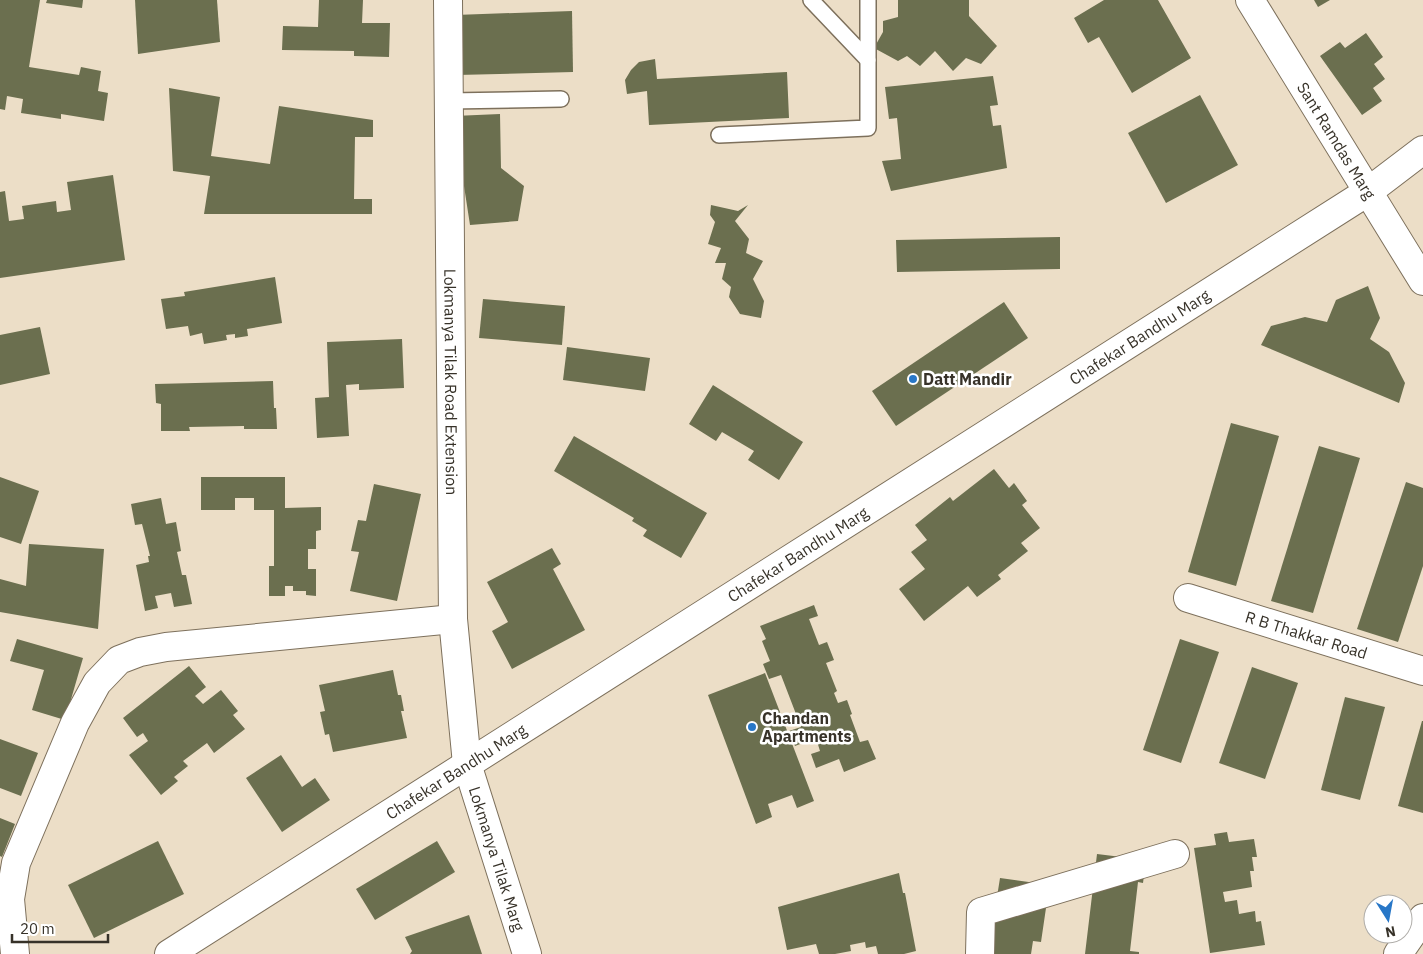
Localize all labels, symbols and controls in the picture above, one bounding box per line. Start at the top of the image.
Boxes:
street label: Sant Ramdas Marg [1293,78,1380,203]
street label: Lokmanya Tilak Road Extension [440,269,462,495]
street label: Chafekar Bandhu Marg [1065,285,1214,389]
place label: Datt Mandir [923,369,1012,389]
marker: Datt Mandir [907,373,919,385]
street label: Chafekar Bandhu Marg [724,502,872,606]
street label: R B Thakkar Road [1243,606,1370,663]
place label: Chandan Apartments [762,708,851,746]
street label: Chafekar Bandhu Marg [382,719,530,824]
marker: Chandan Apartments [746,721,758,733]
street label: Lokmanya Tilak Marg [465,784,529,934]
north arrow [1363,894,1413,944]
scale bar [12,912,109,944]
text: 20 m [20,919,55,938]
text: N [1384,922,1397,942]

